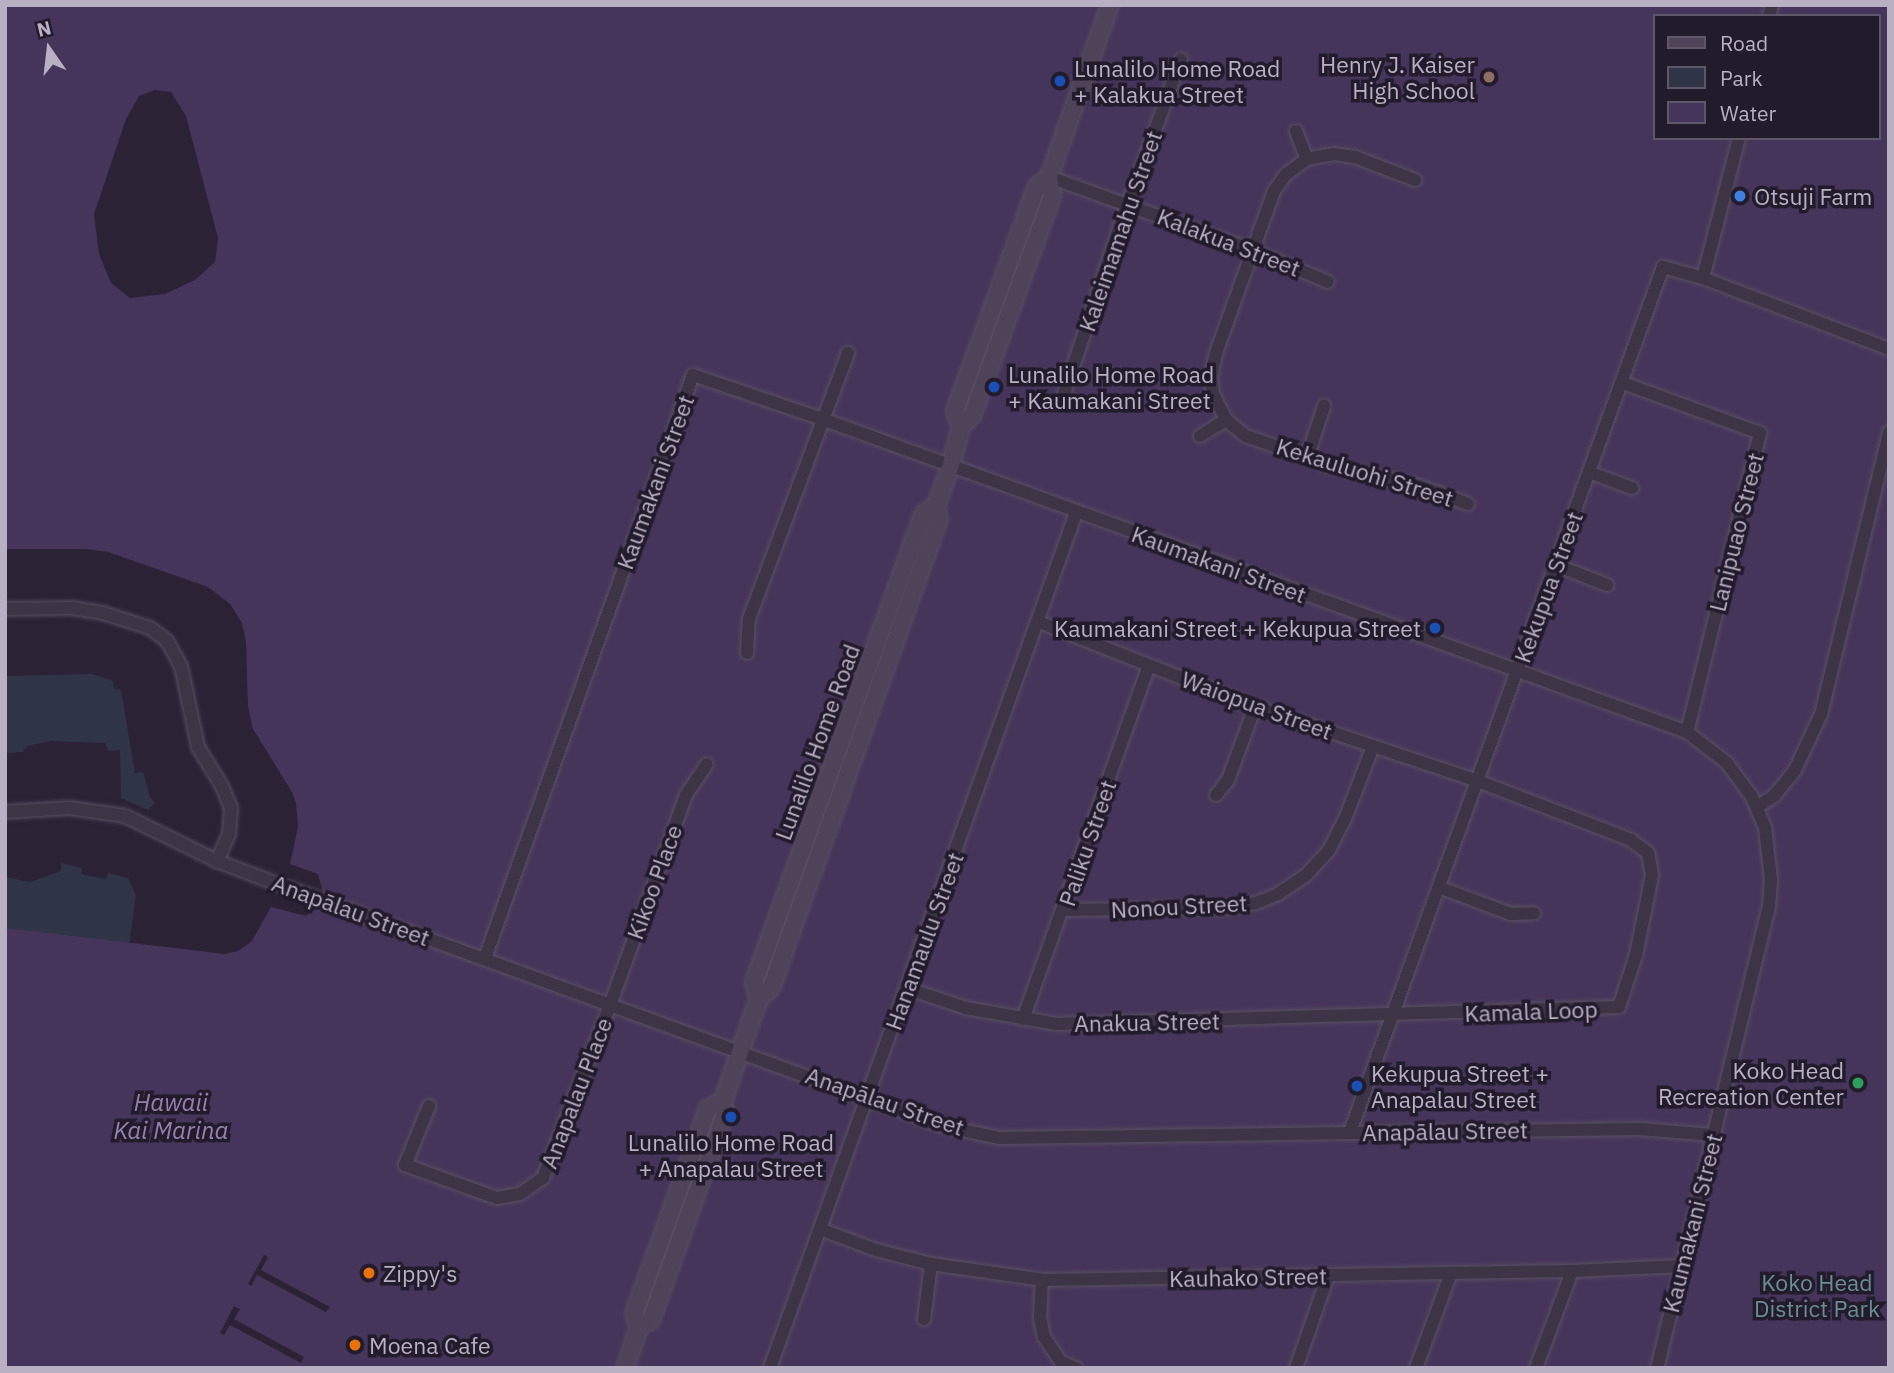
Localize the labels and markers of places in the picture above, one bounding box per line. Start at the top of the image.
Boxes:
place label: Henry J. Kaiser High School [1320,50,1475,104]
place label: Lunalilo Home Road + Kalakua Street [1074,54,1280,108]
marker: Henry J. Kaiser High School [1481,69,1497,85]
marker: Lunalilo Home Road + Kalakua Street [1052,73,1068,89]
place label: Otsuji Farm [1754,182,1872,210]
marker: Otsuji Farm [1732,188,1748,204]
place label: Lunalilo Home Road + Kaumakani Street [1008,360,1214,414]
marker: Lunalilo Home Road + Kaumakani Street [986,379,1002,395]
place label: Kaumakani Street + Kekupua Street [1054,614,1421,642]
marker: Kaumakani Street + Kekupua Street [1427,620,1443,636]
place label: Koko Head Recreation Center [1658,1056,1844,1110]
place label: Kekupua Street + Anapalau Street [1371,1059,1549,1113]
marker: Koko Head Recreation Center [1850,1075,1866,1091]
marker: Kekupua Street + Anapalau Street [1349,1078,1365,1094]
marker: Lunalilo Home Road + Anapalau Street [723,1109,739,1125]
place label: Lunalilo Home Road + Anapalau Street [628,1128,834,1182]
place label: Zippy's [383,1259,457,1287]
marker: Zippy's [361,1265,377,1281]
place label: Moena Cafe [369,1331,491,1359]
marker: Moena Cafe [347,1337,363,1353]

